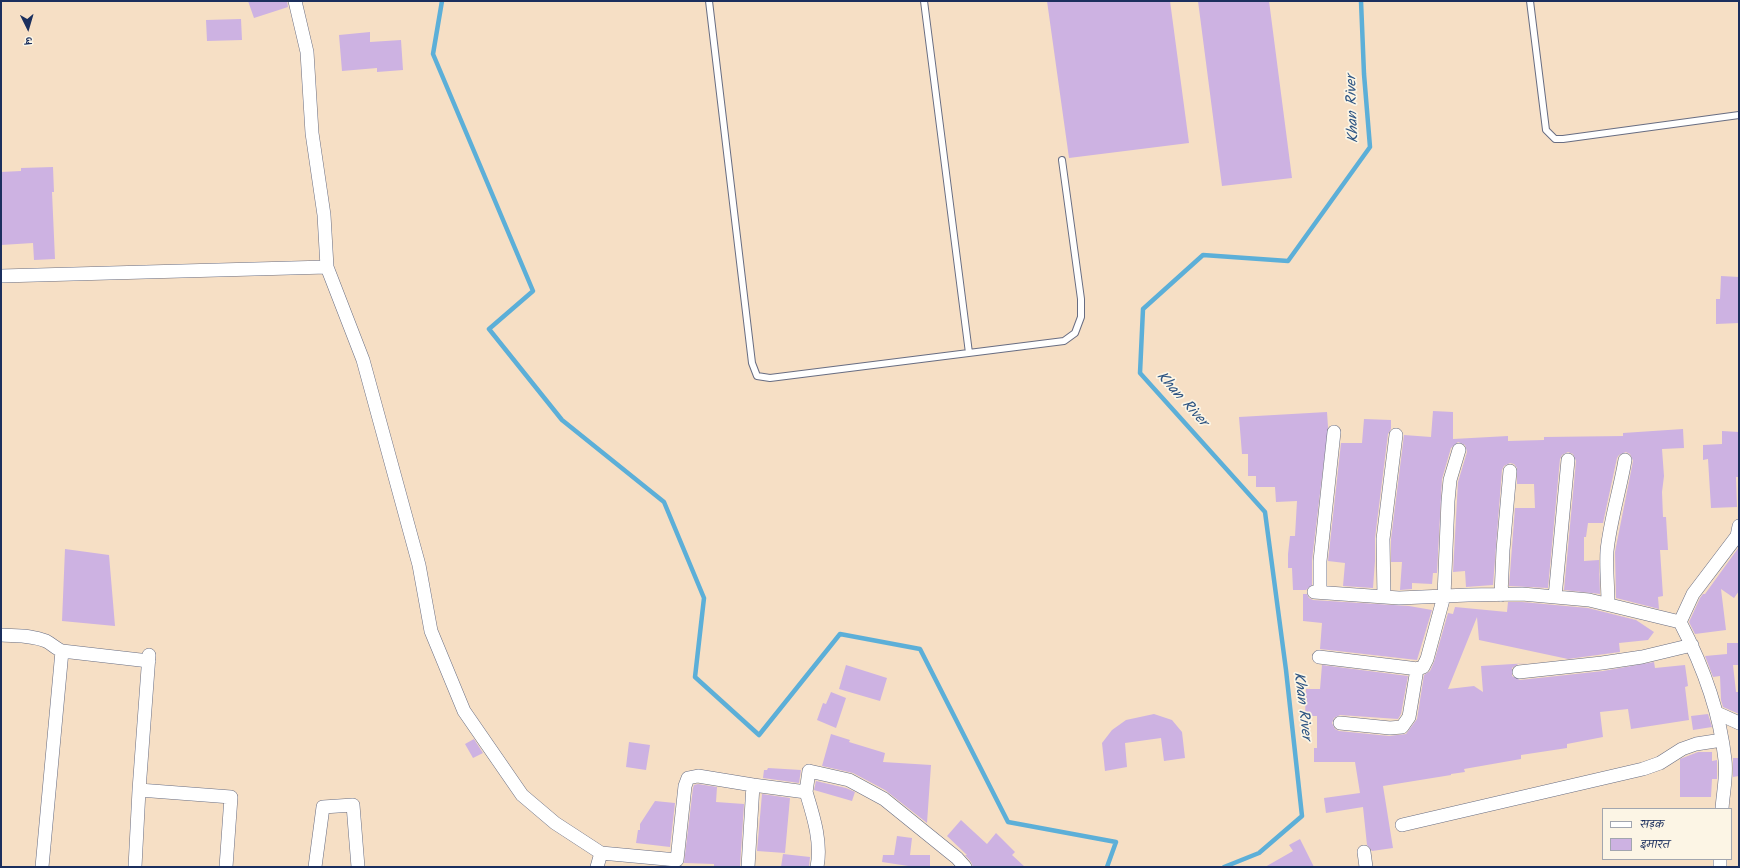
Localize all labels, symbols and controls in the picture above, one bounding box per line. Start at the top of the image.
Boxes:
north arrow [8,8,48,48]
text: उ [25,31,33,49]
water label: Khan River [1344,75,1364,143]
water label: Khan River [1151,369,1211,431]
water label: Khan River [1288,671,1314,741]
legend [1602,808,1732,860]
text: सड़क [1640,815,1664,834]
text: इमारत [1640,835,1670,854]

